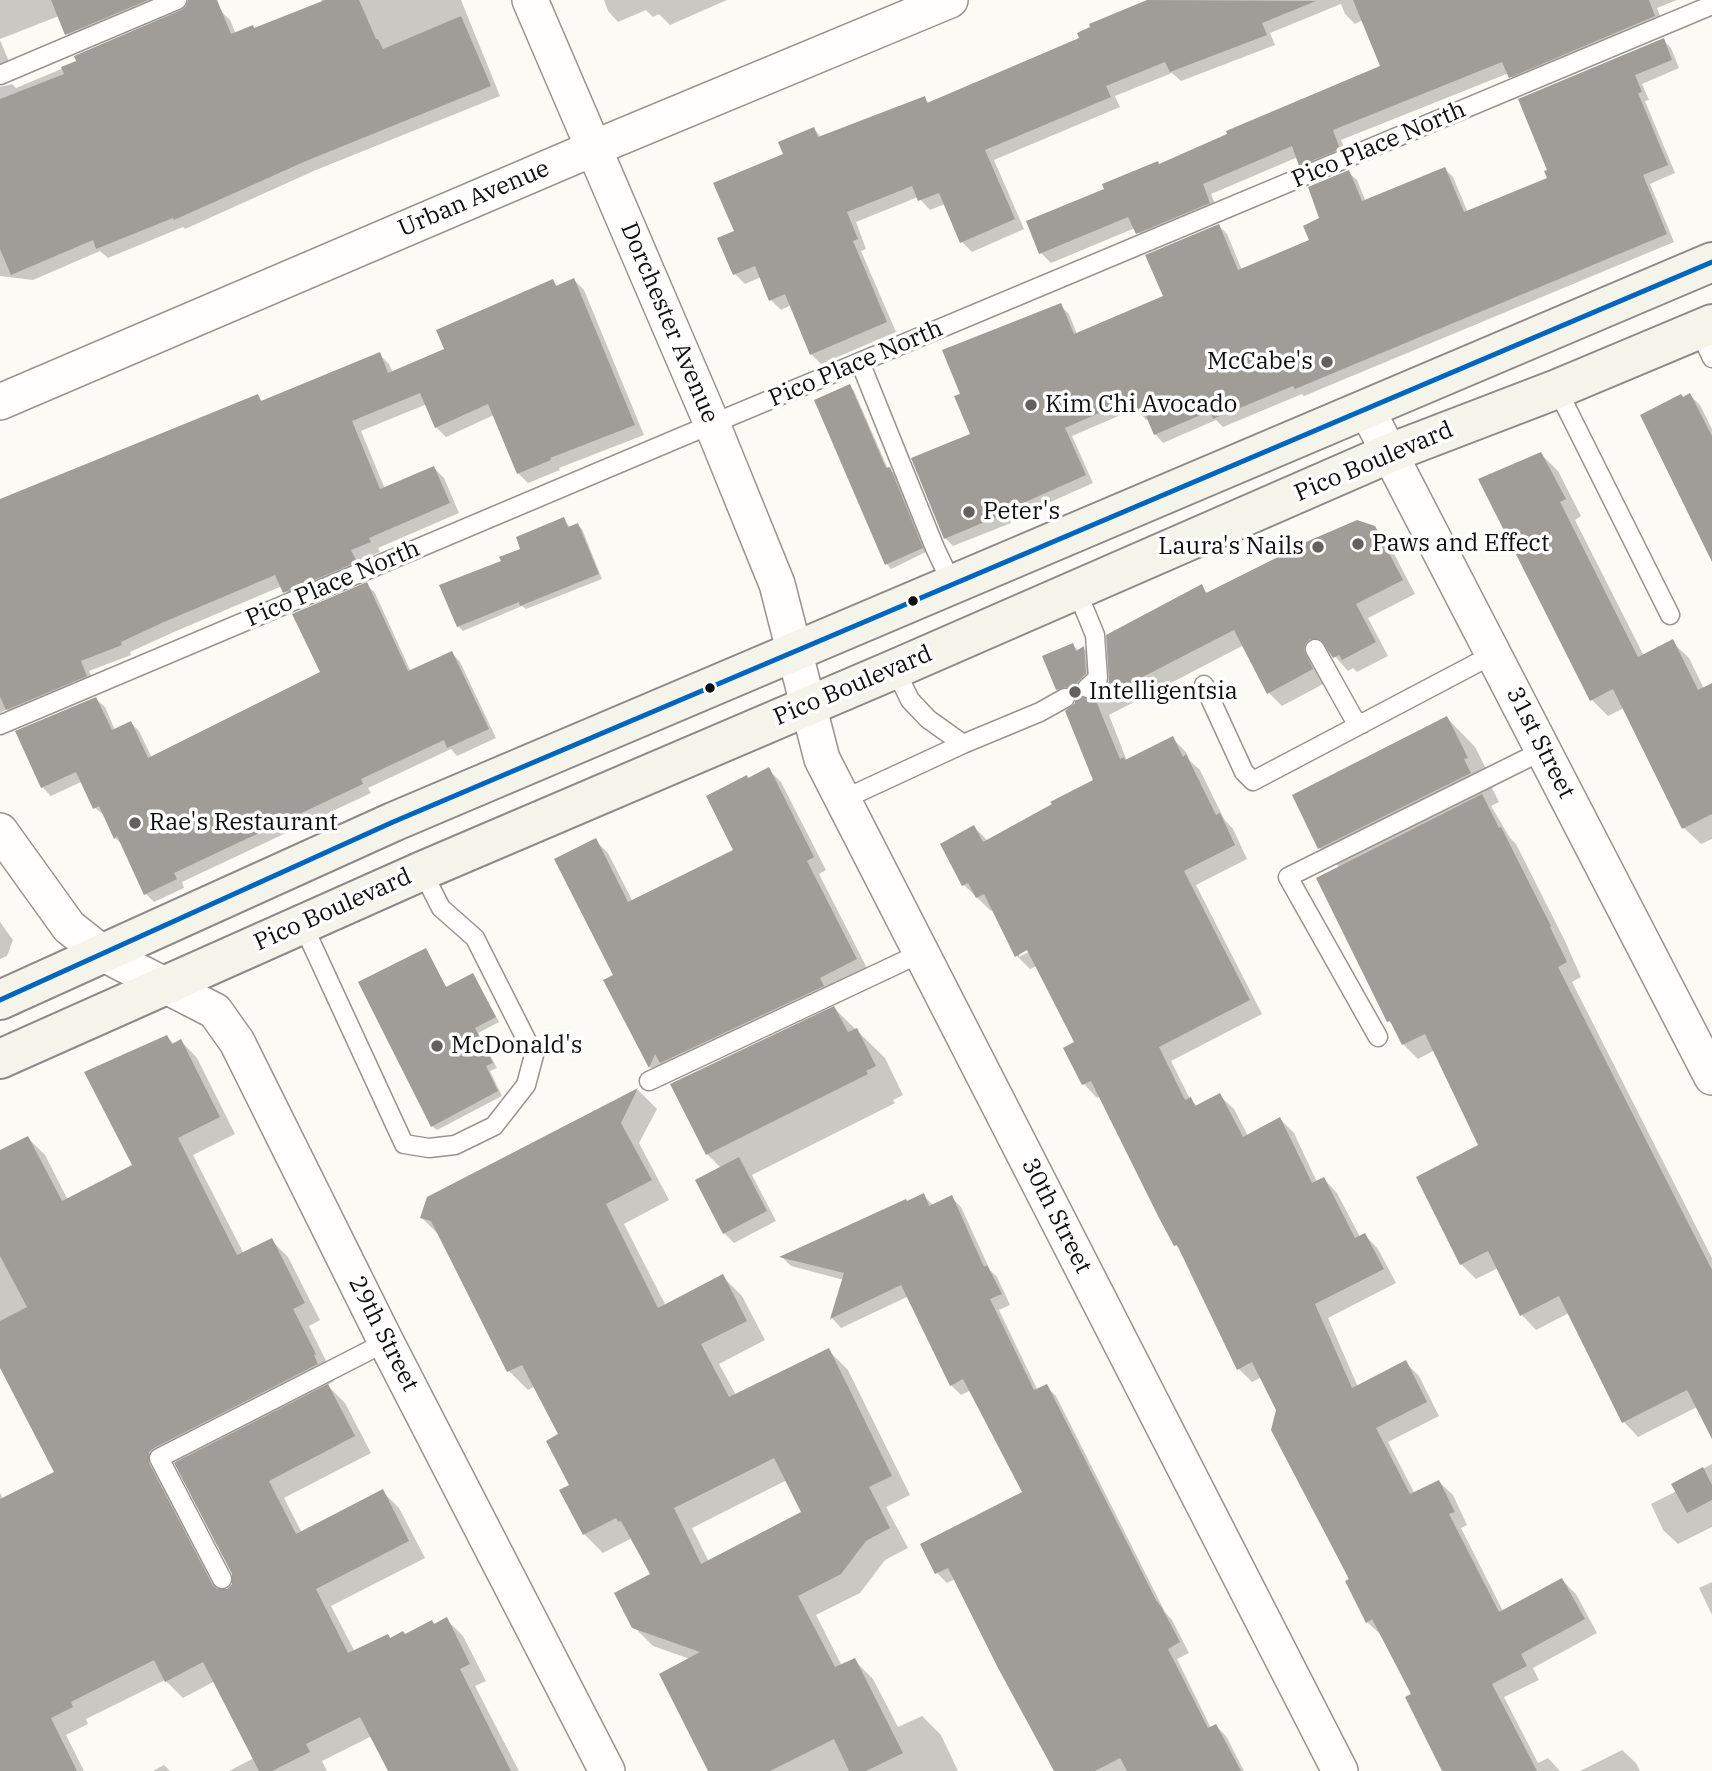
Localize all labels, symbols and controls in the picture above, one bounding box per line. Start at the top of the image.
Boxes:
street label: Pico Place North [1288,95,1470,195]
street label: Urban Avenue [394,154,554,244]
street label: Dorchester Avenue [614,219,724,427]
street label: Pico Place North [765,314,947,414]
place label: McCabe's [1207,348,1313,376]
marker: McCabe's [1319,354,1335,370]
place label: Kim Chi Avocado [1045,391,1237,419]
marker: Kim Chi Avocado [1023,397,1039,413]
street label: Pico Boulevard [1291,416,1457,508]
place label: Peter's [983,498,1060,526]
marker: Peter's [961,504,977,520]
place label: Paws and Effect [1372,530,1549,558]
place label: Laura's Nails [1158,533,1304,561]
street label: Pico Place North [242,534,424,634]
marker: Paws and Effect [1350,536,1366,552]
marker: Laura's Nails [1310,539,1326,555]
unlabelled marker [906,594,920,608]
street label: Pico Boulevard [770,640,936,732]
place label: Intelligentsia [1089,678,1238,706]
unlabelled marker [703,681,717,695]
street label: 31st Street [1500,682,1580,804]
marker: Intelligentsia [1067,684,1083,700]
place label: Rae's Restaurant [149,809,338,837]
marker: Rae's Restaurant [127,815,143,831]
street label: Pico Boulevard [250,862,416,958]
place label: McDonald's [451,1032,583,1060]
marker: McDonald's [429,1038,445,1054]
street label: 30th Street [1015,1154,1097,1278]
street label: 29th Street [342,1272,424,1396]

